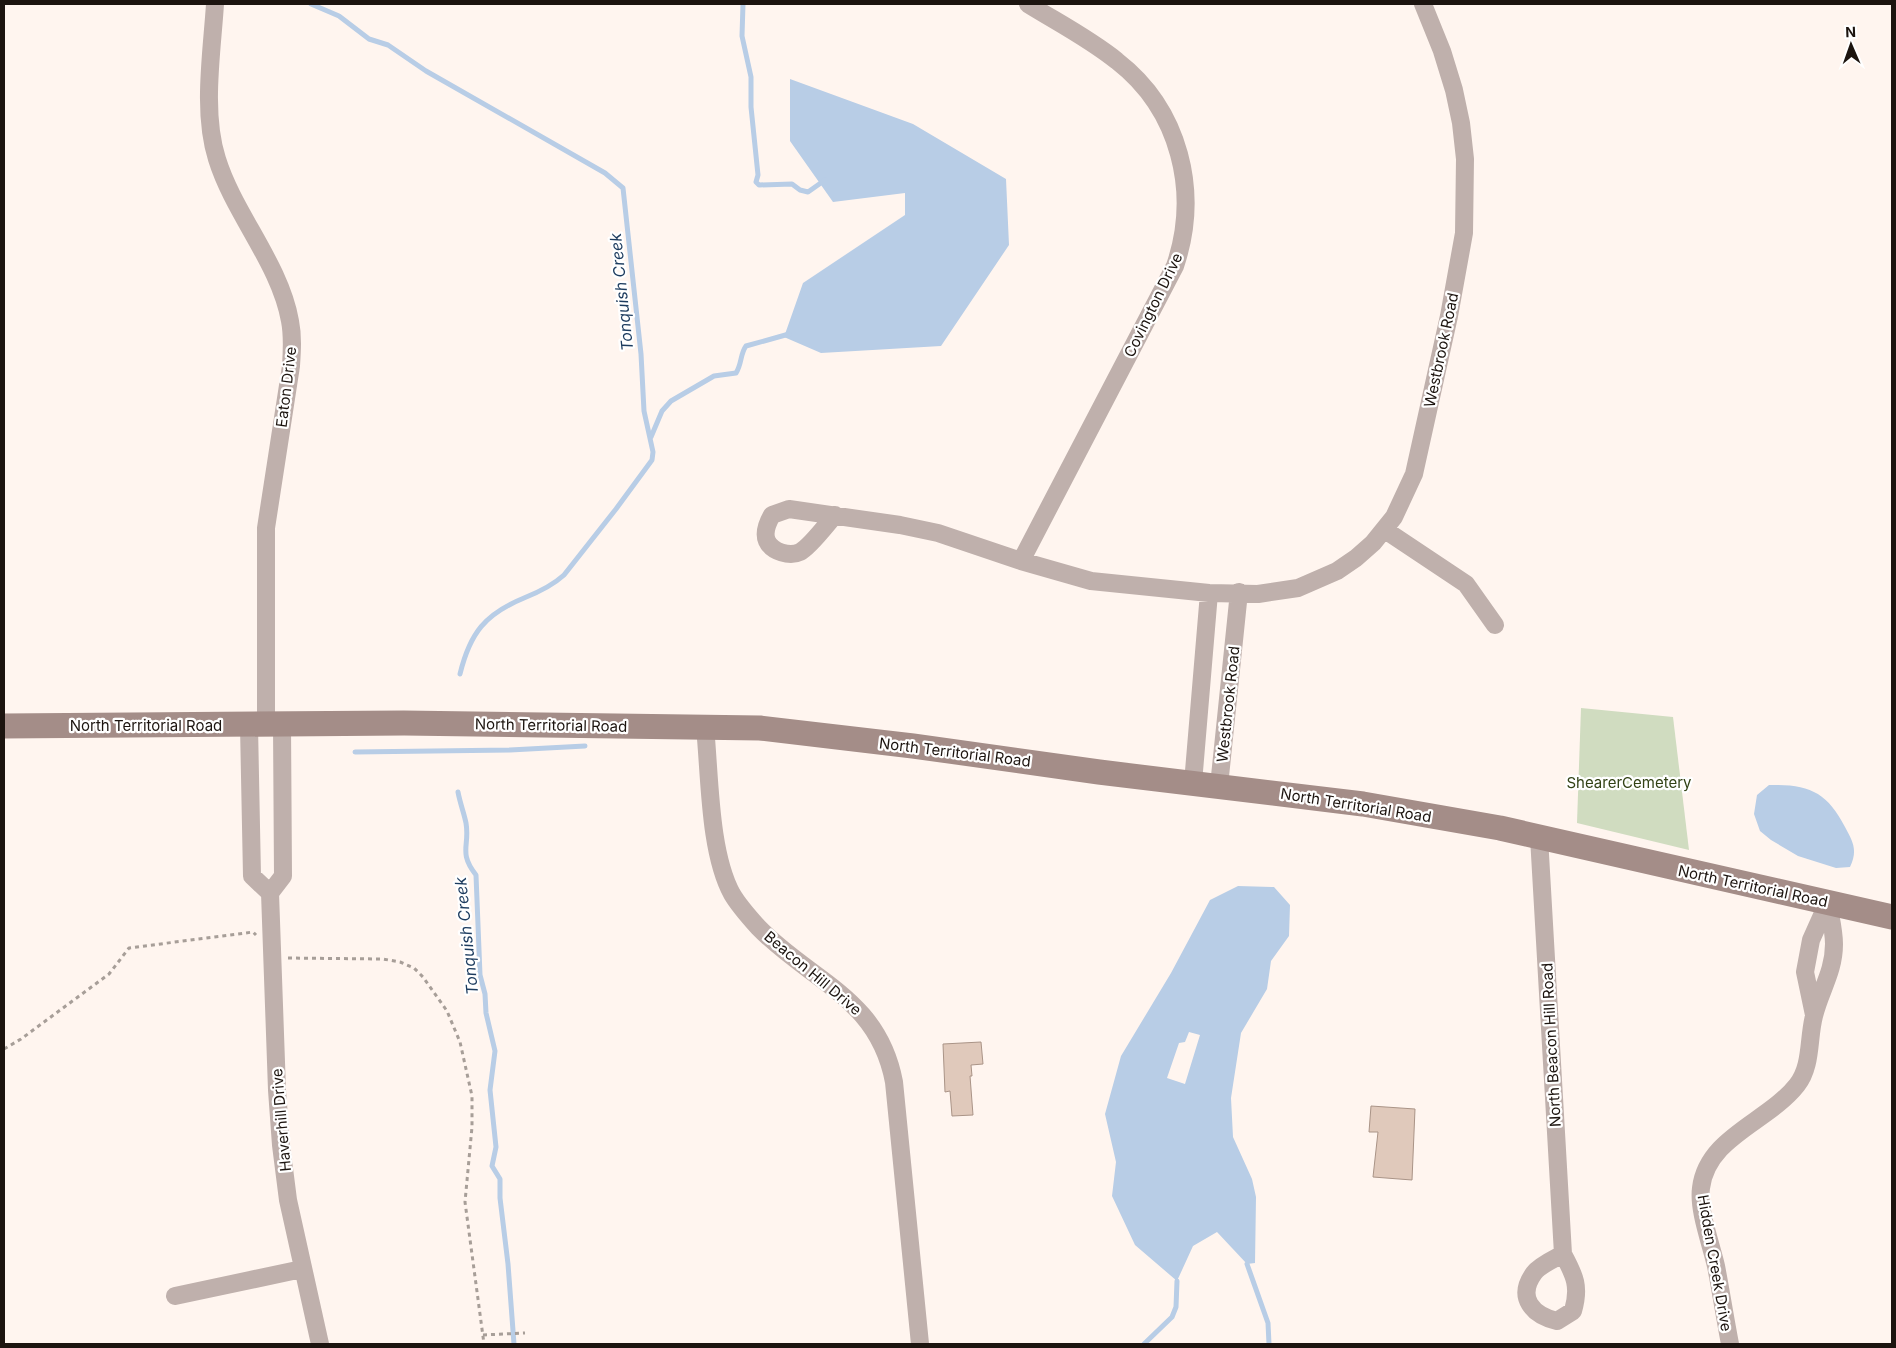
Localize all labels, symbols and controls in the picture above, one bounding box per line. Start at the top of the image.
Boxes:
north arrow [1826,20,1876,70]
text: N [1845,23,1856,40]
water label: Tonquish Creek [605,232,637,352]
street label: Covington Drive [1120,250,1186,360]
street label: Westbrook Road [1420,291,1462,409]
street label: Eaton Drive [272,345,300,429]
street label: Westbrook Road [1212,645,1244,763]
street label: North Territorial Road [475,714,627,736]
street label: North Territorial Road [70,716,222,735]
street label: North Territorial Road [878,733,1032,771]
park label: ShearerCemetery [1566,773,1692,792]
street label: North Territorial Road [1279,784,1433,826]
street label: North Territorial Road [1676,861,1830,911]
water label: Tonquish Creek [450,876,482,996]
street label: Beacon Hill Drive [760,927,866,1019]
street label: North Beacon Hill Road [1537,962,1565,1128]
street label: Haverhill Drive [267,1068,295,1172]
street label: Hidden Creek Drive [1694,1193,1736,1333]

